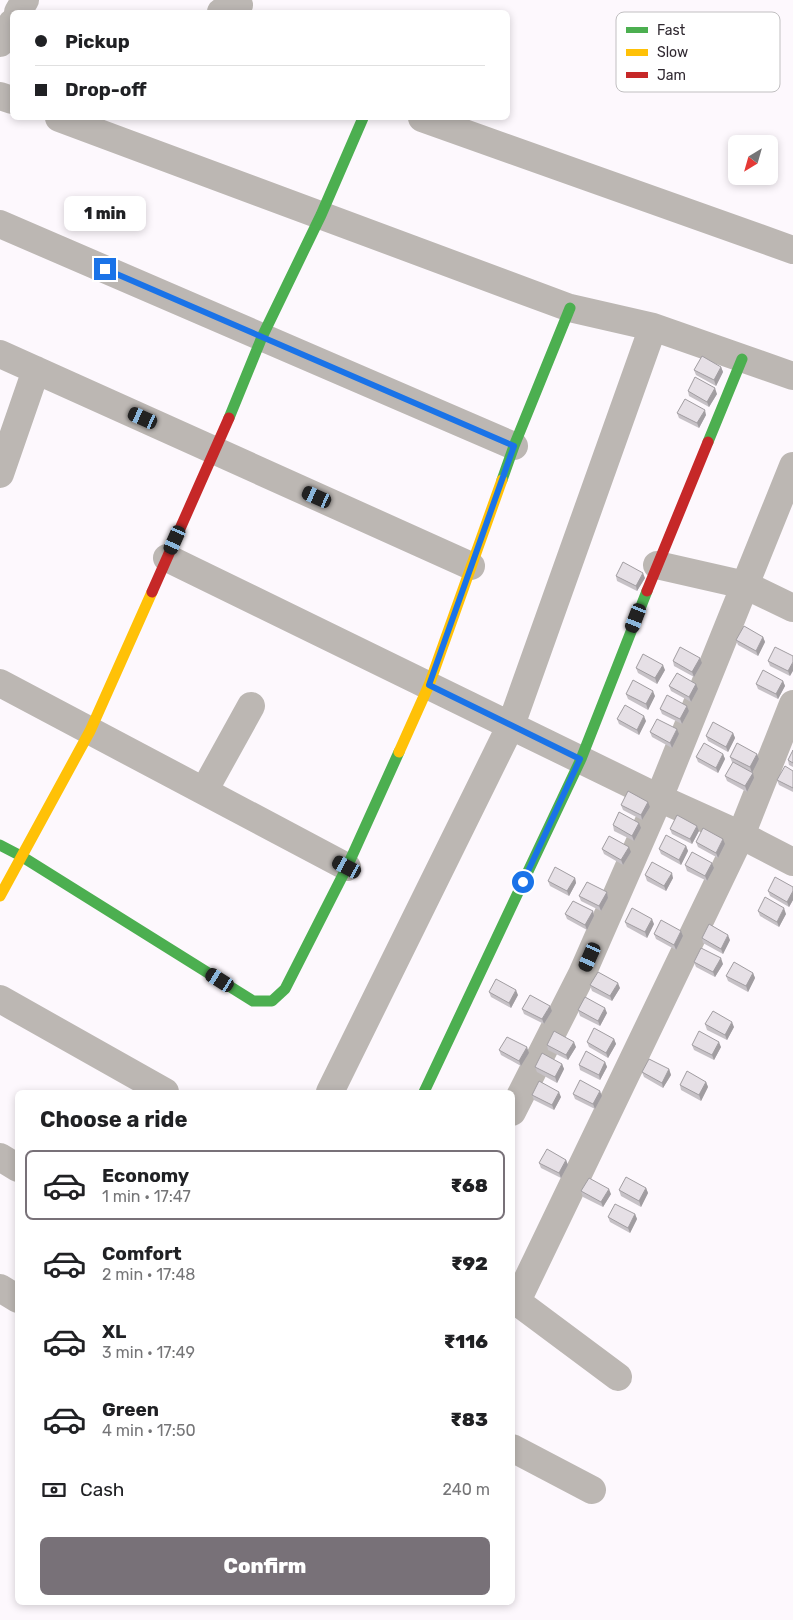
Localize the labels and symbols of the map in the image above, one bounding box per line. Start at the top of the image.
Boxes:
legend [616,12,780,92]
text: Fast [657,22,686,39]
text: Slow [657,44,688,61]
text: Jam [657,67,686,84]
north arrow [728,135,778,185]
callout: 1 min [64,196,146,232]
route end [94,258,116,280]
car [126,405,159,431]
car [300,484,333,510]
car [162,523,187,557]
car [623,601,648,635]
car [330,853,363,881]
route start [512,871,534,893]
car [577,940,602,974]
car [203,966,236,994]

